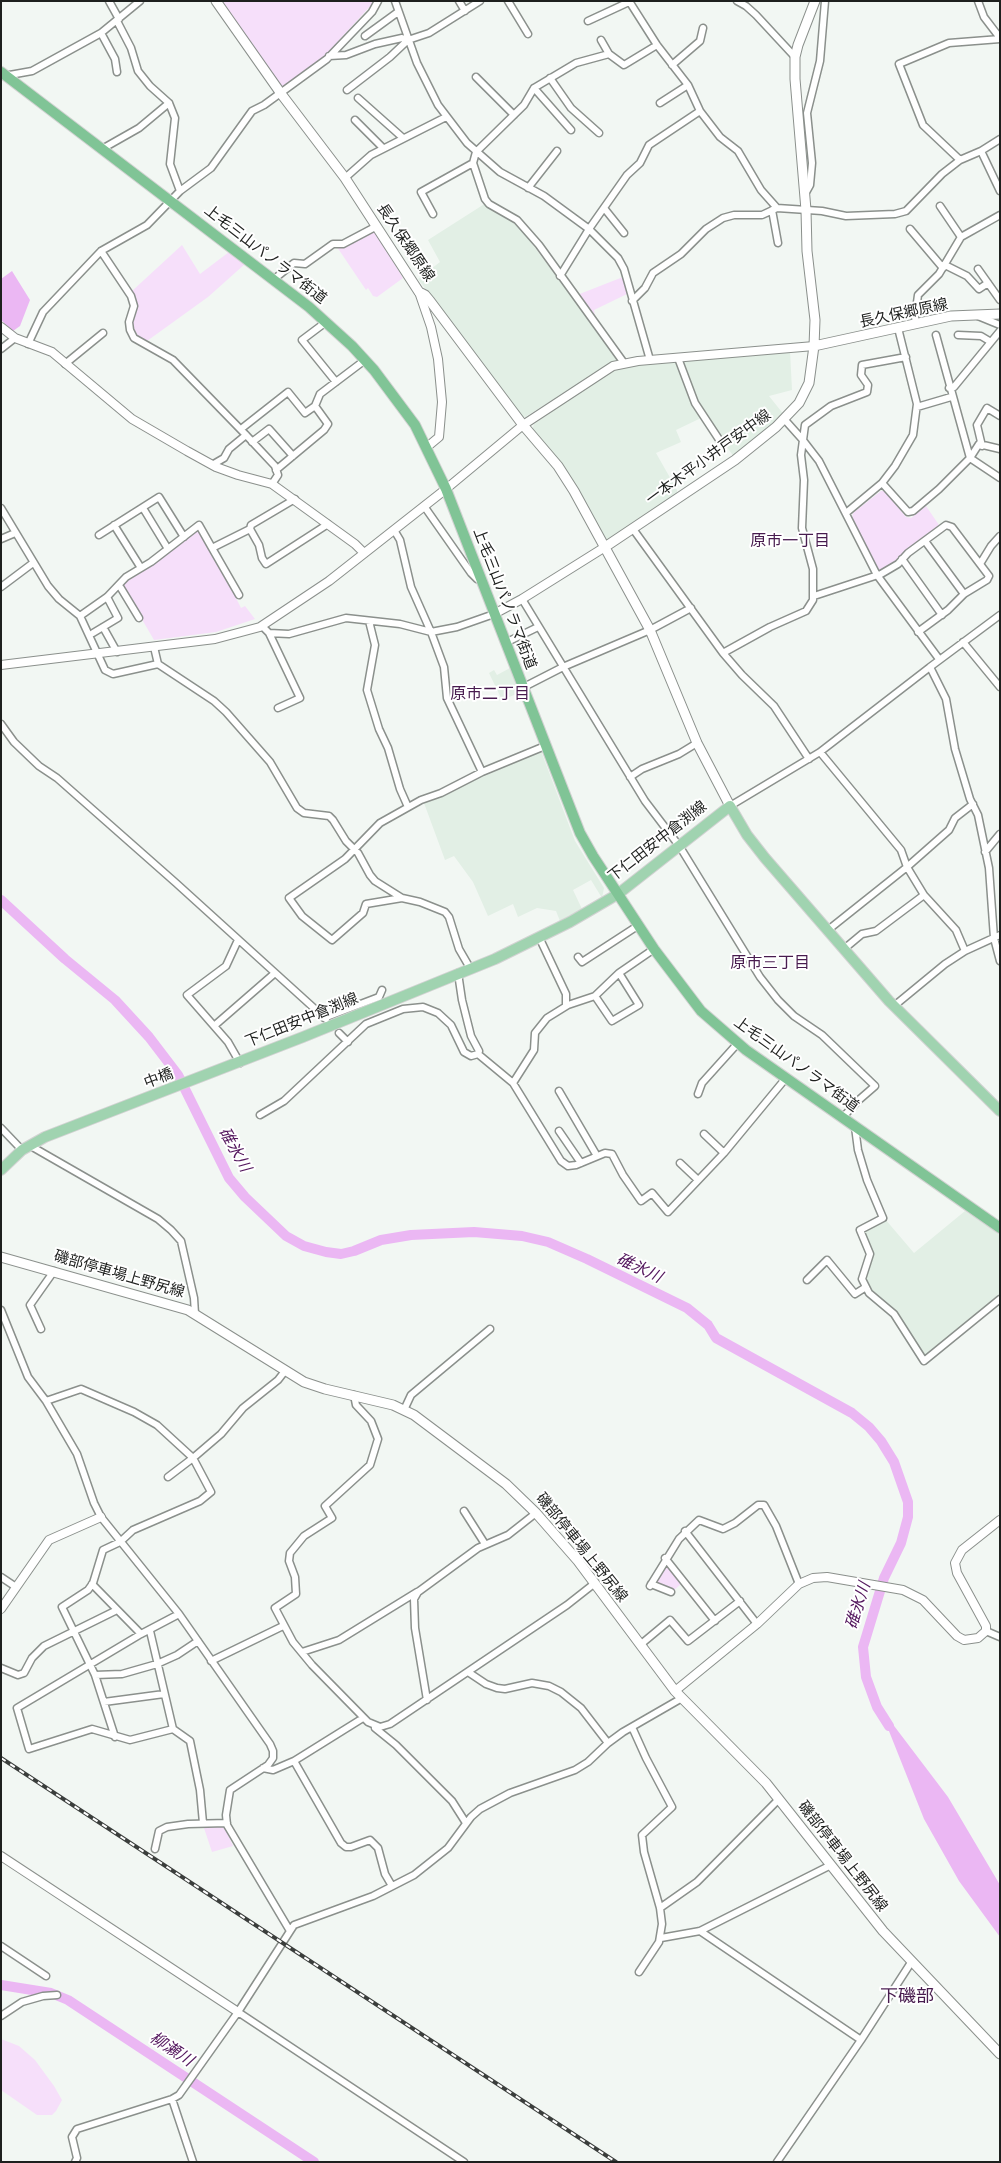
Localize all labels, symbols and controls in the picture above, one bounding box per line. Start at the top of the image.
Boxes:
street label: 長久保郷原線 [372,201,438,285]
street label: 上毛三山パノラマ街道 [200,202,330,308]
street label: 長久保郷原線 [858,296,950,332]
street label: 一本木平小井戸安中線 [643,407,775,509]
street label: 上毛三山パノラマ街道 [469,526,539,672]
district label: 原市一丁目 [750,532,830,552]
district label: 原市二丁目 [450,685,530,705]
street label: 下仁田安中倉渕線 [605,798,711,886]
district label: 原市三丁目 [730,954,810,974]
street label: 下仁田安中倉渕線 [243,990,361,1052]
street label: 上毛三山パノラマ街道 [730,1014,862,1116]
street label: 中橋 [142,1065,176,1093]
water label: 碓氷川 [214,1124,254,1176]
street label: 磯部停車場上野尻線 [52,1248,186,1302]
water label: 碓氷川 [613,1250,665,1288]
street label: 磯部停車場上野尻線 [532,1490,630,1606]
water label: 碓氷川 [843,1580,875,1632]
street label: 磯部停車場上野尻線 [793,1798,891,1916]
district label: 下磯部 [880,1986,934,2008]
water label: 柳瀬川 [146,2029,196,2071]

